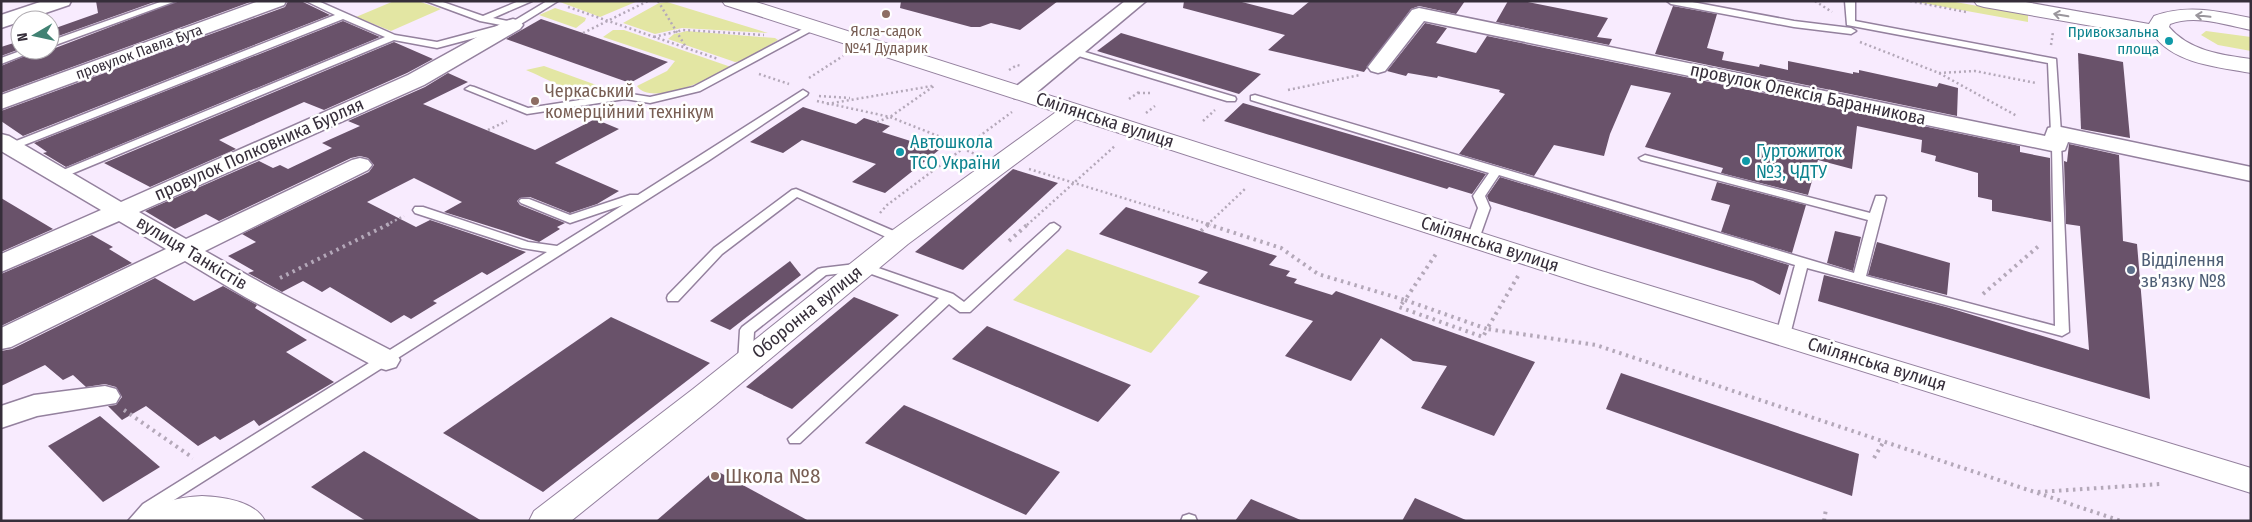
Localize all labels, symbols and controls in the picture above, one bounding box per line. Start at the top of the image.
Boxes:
marker: Ясла-садок №41 Дударик [880,8,892,20]
one-way arrow [2053,9,2069,19]
north arrow [10,10,60,60]
one-way arrow [2195,11,2211,21]
street label: провулок Павла Бута [73,21,205,83]
place label: Ясла-садок №41 Дударик [844,22,928,57]
place label: Привокзальна площа [2068,23,2159,58]
text: N [14,31,32,42]
marker: Привокзальна площа [2163,35,2175,47]
street label: провулок Олексія Баранникова [1688,58,1928,130]
place label: Черкаський комерційний технікум [545,80,714,123]
street label: Смілянська вулиця [1033,87,1177,153]
street label: провулок Полковника Бурляя [151,93,367,205]
marker: Черкаський комерційний технікум [529,95,541,107]
place label: Автошкола ТСО України [910,131,1001,174]
place label: Гуртожиток №3, ЧДТУ [1756,140,1843,183]
marker: Автошкола ТСО України [894,146,906,158]
marker: Гуртожиток №3, ЧДТУ [1740,155,1752,167]
street label: вулиця Танкістів [132,211,252,295]
street label: Смілянська вулиця [1418,211,1562,277]
place label: Відділення зв'язку №8 [2141,249,2226,292]
street label: Оборонна вулиця [747,261,867,363]
marker: Відділення зв'язку №8 [2125,264,2137,276]
street label: Смілянська вулиця [1805,332,1949,396]
place label: Школа №8 [725,463,820,489]
marker: Школа №8 [709,470,721,482]

